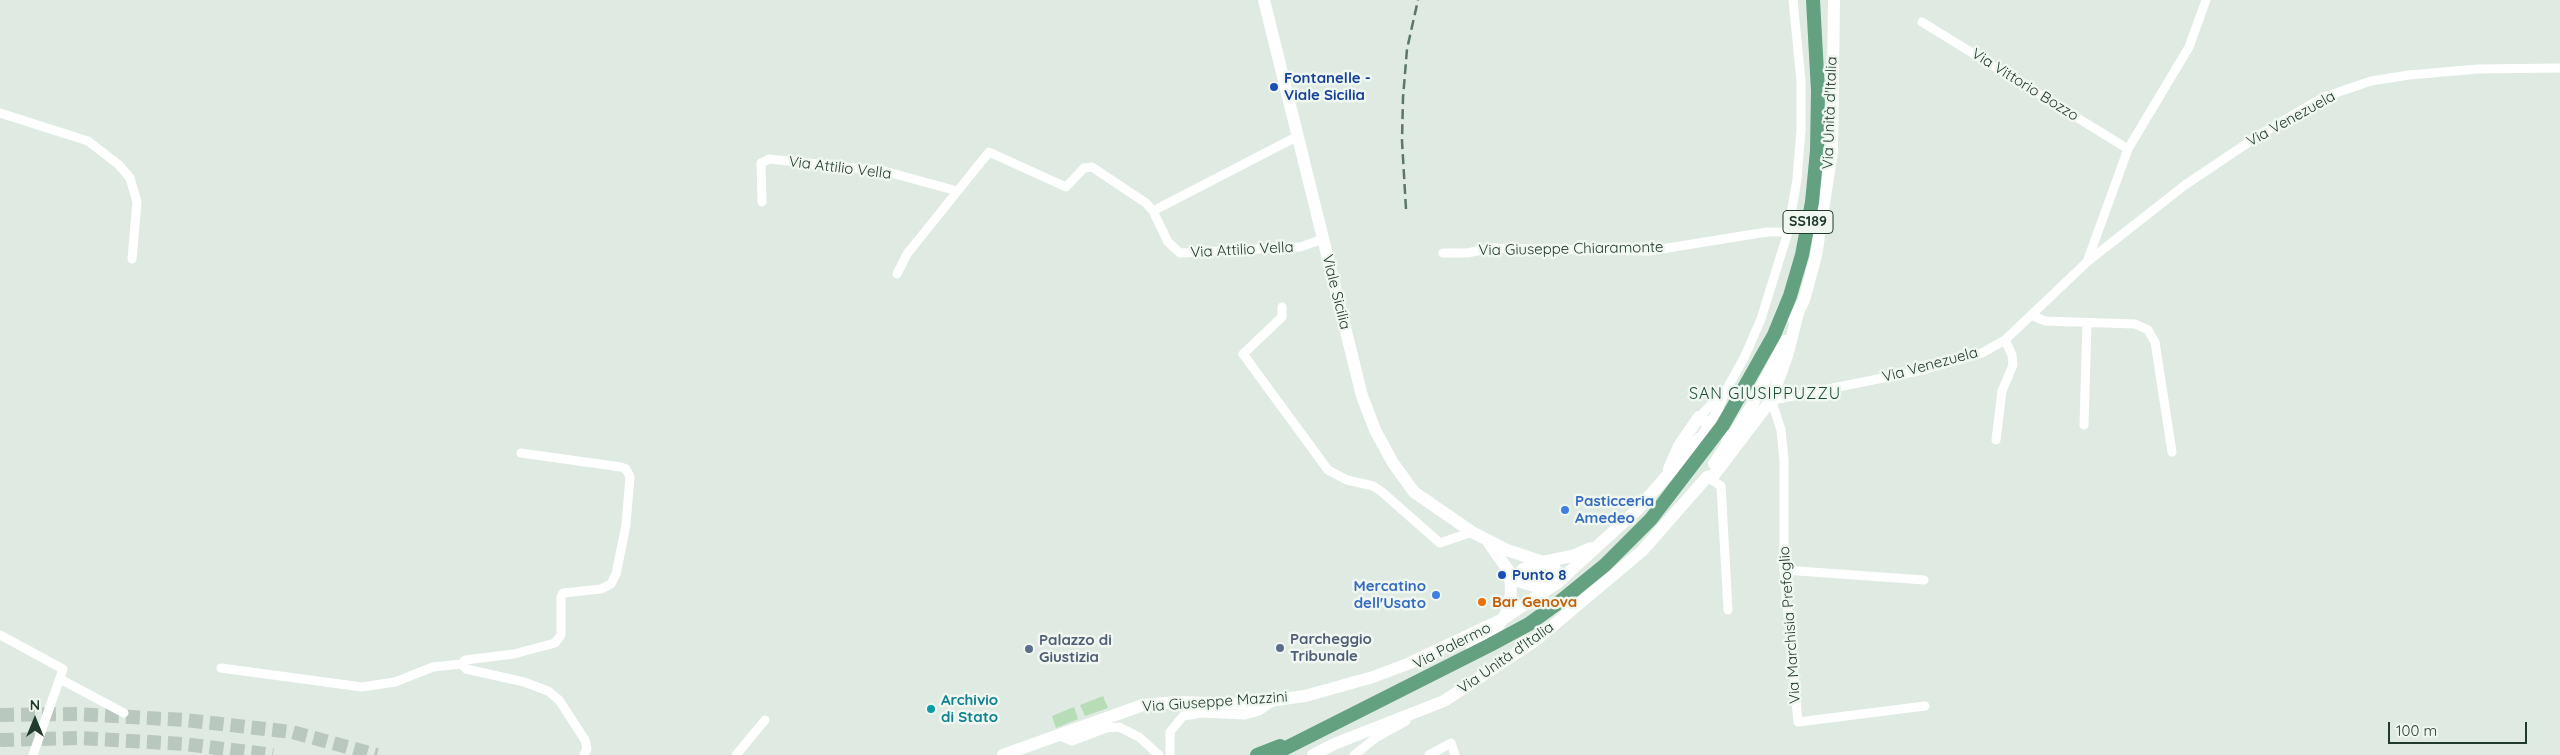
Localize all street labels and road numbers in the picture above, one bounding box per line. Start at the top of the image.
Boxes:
street label: Via Vittorio Bozzo [1968,45,2082,125]
street label: Via Unità d'Italia [1819,56,1841,170]
street label: Via Venezuela [2244,87,2338,151]
street label: Via Attilio Vella [788,153,892,183]
road number: SS189 [1783,210,1833,233]
street label: Via Attilio Vella [1190,238,1294,262]
street label: Via Giuseppe Chiaramonte [1478,238,1664,260]
street label: Viale Sicilia [1318,253,1354,331]
street label: Via Venezuela [1880,344,1980,386]
street label: Via Marchisia Prefoglio [1776,546,1804,704]
street label: Via Unità d'Italia [1455,618,1557,698]
street label: Via Palermo [1410,619,1494,673]
street label: Via Giuseppe Mazzini [1142,688,1288,716]

